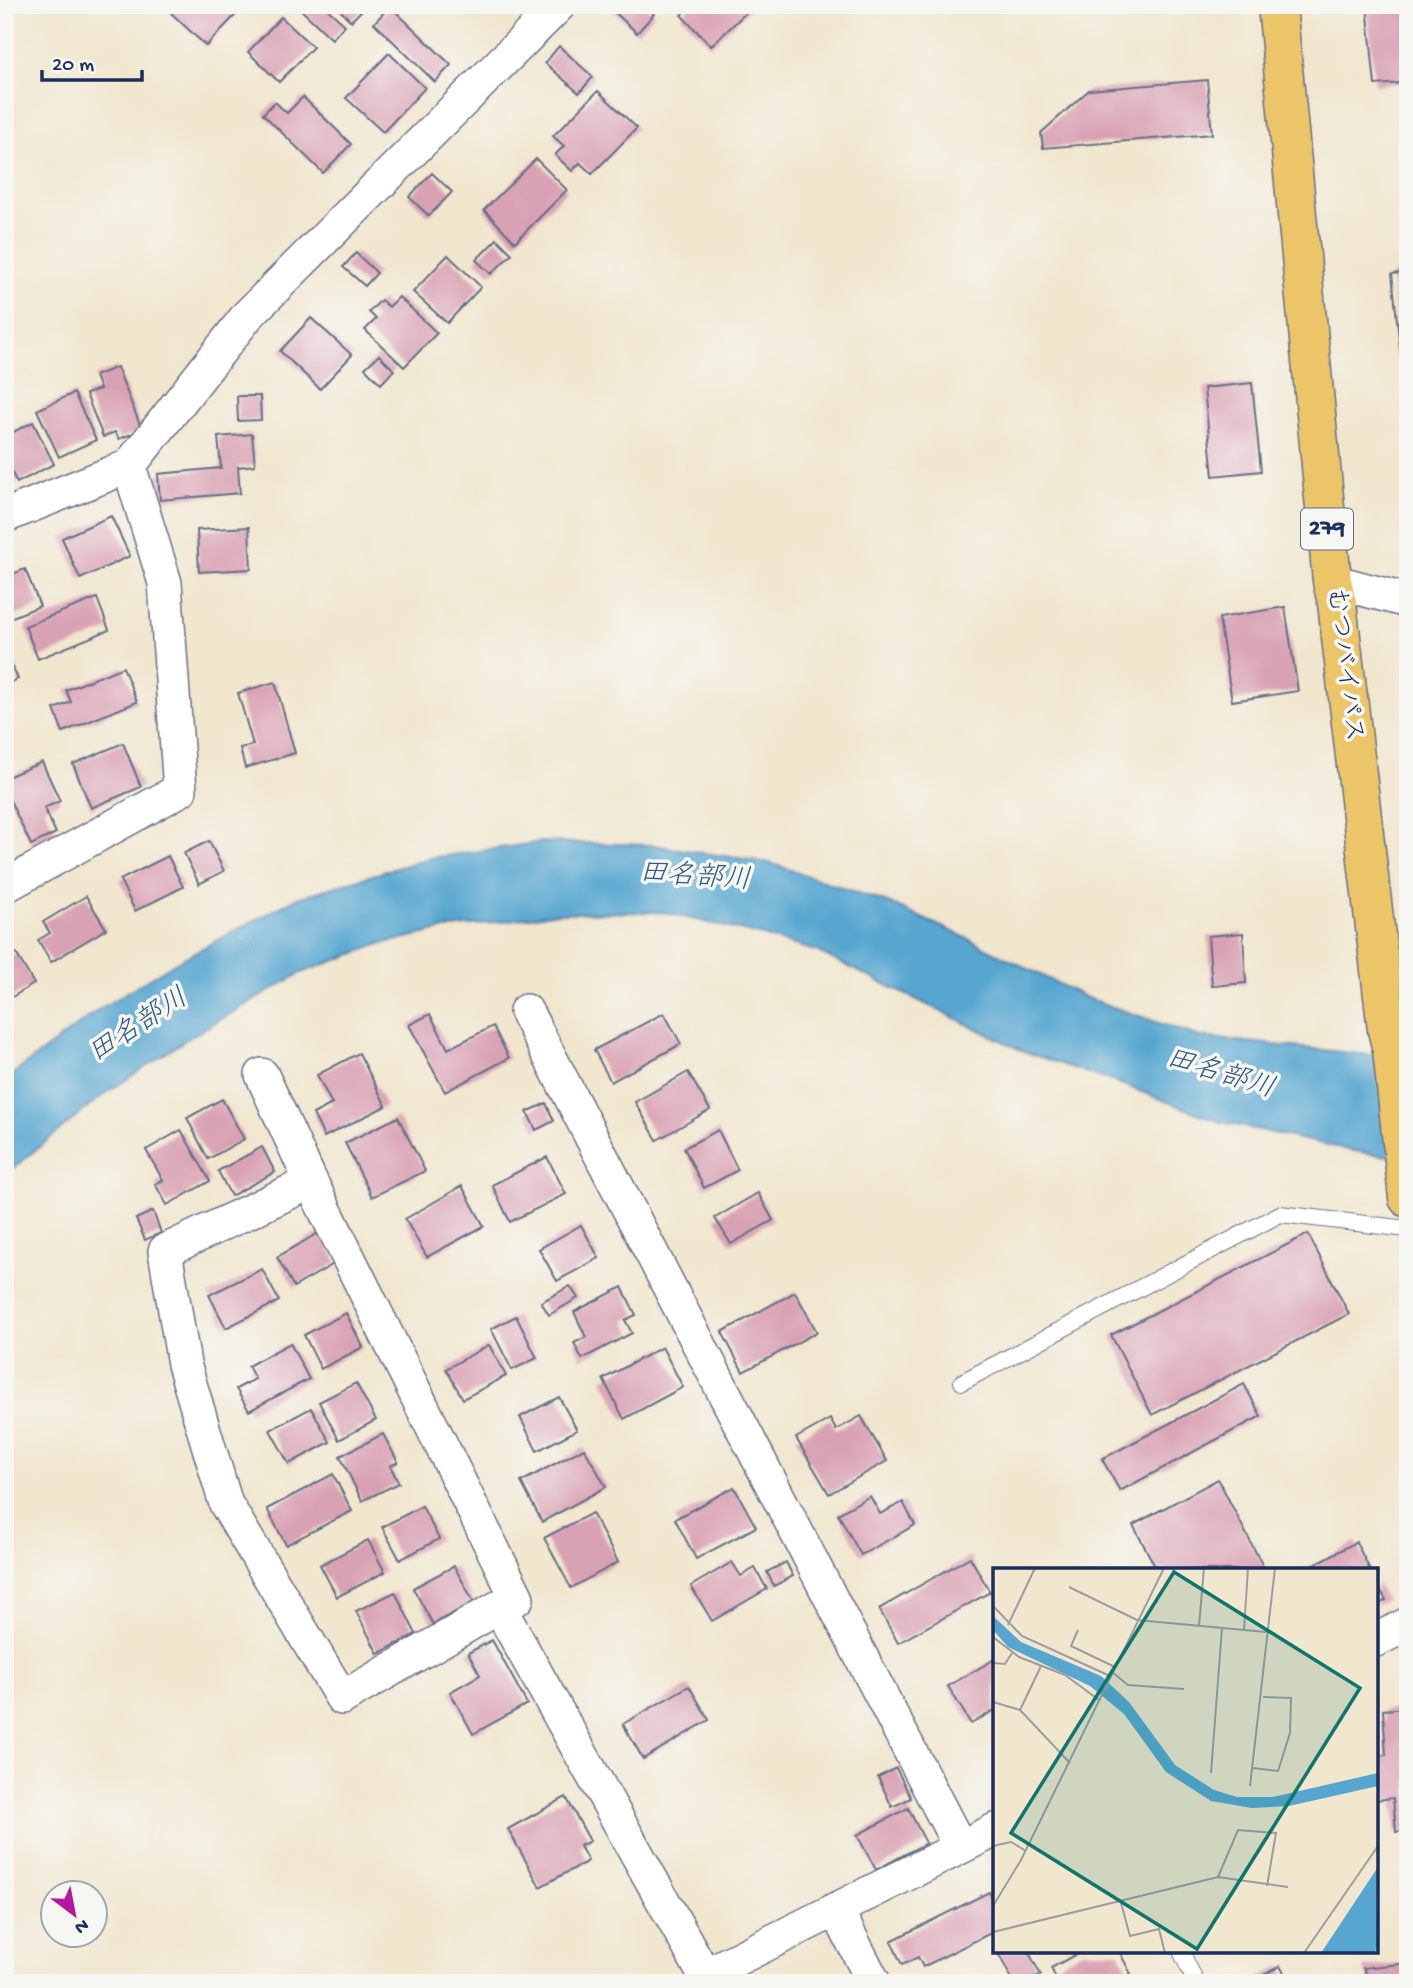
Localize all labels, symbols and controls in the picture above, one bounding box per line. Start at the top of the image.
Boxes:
scale bar [42,38,142,82]
text: 20 m [52,54,94,79]
road number: 279 [1301,508,1353,550]
street label: むつバイパス [1318,586,1368,744]
water label: 田名部川 [638,857,752,898]
water label: 田名部川 [82,982,195,1071]
water label: 田名部川 [1162,1042,1279,1107]
inset map [993,1568,1378,1953]
north arrow [38,1880,108,1950]
text: N [70,1912,93,1938]

